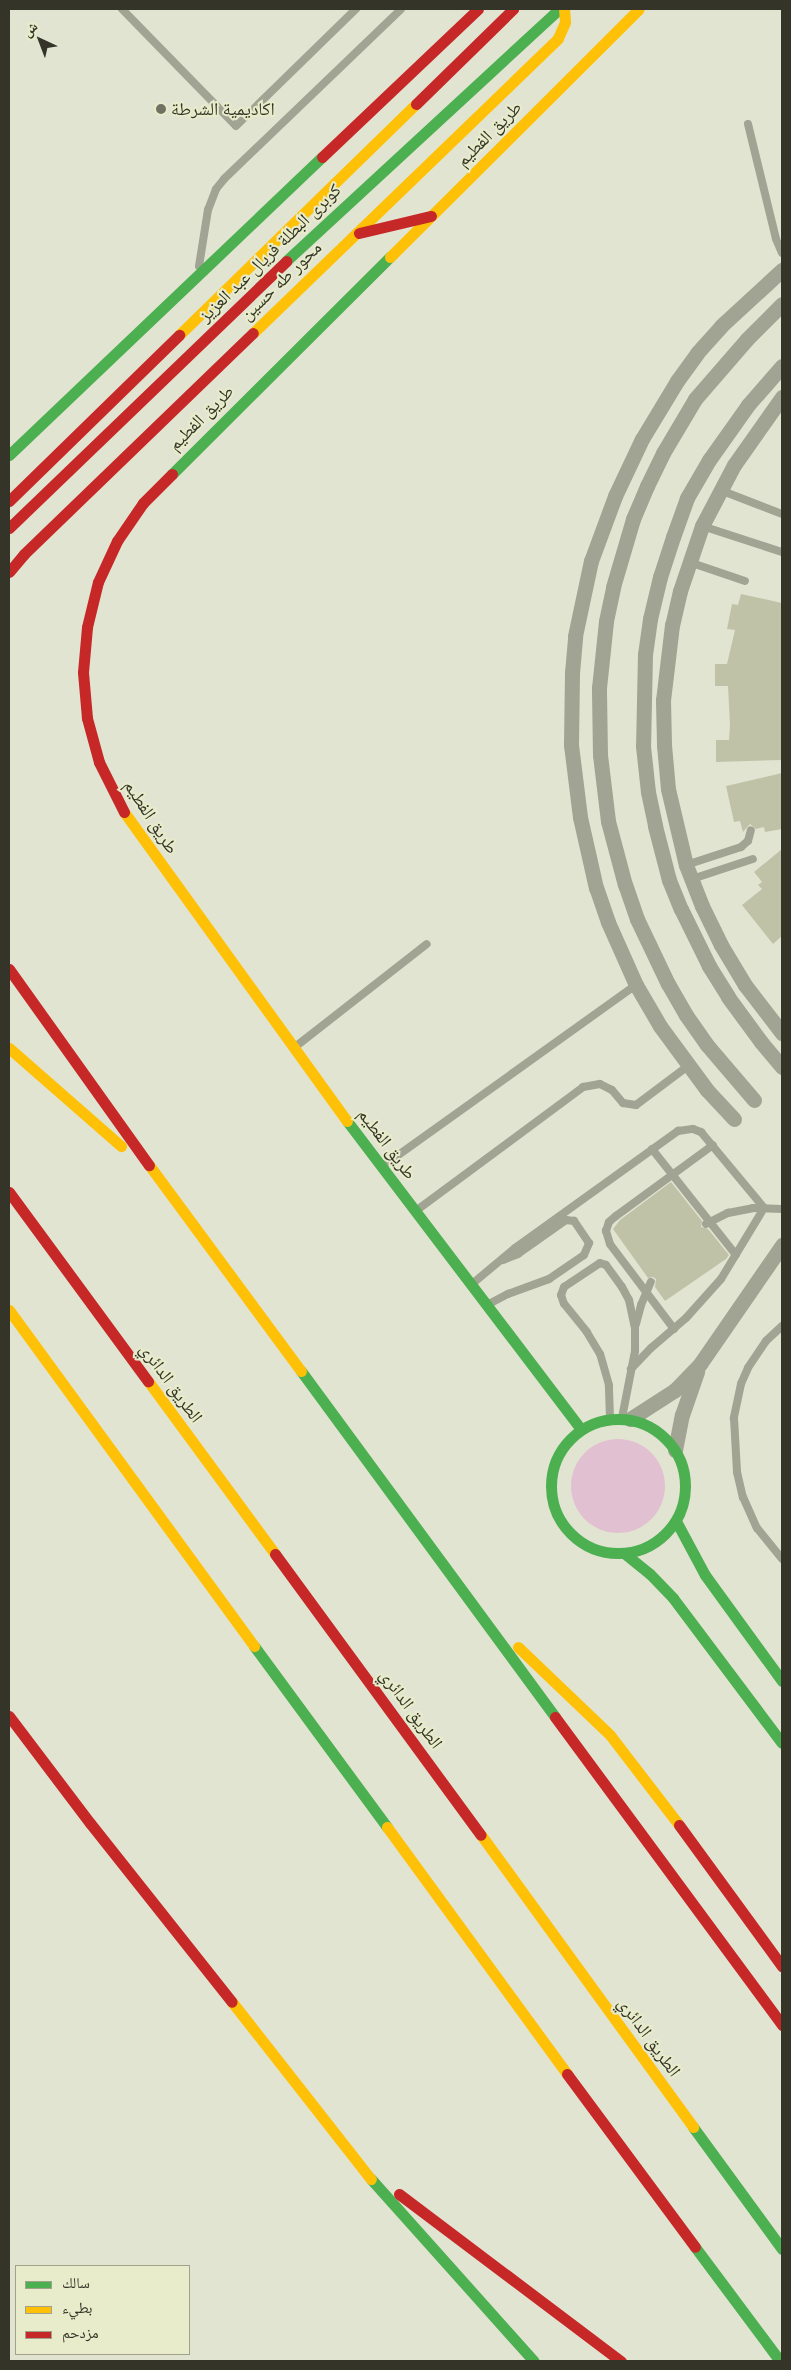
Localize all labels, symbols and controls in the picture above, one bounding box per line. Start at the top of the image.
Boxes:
north arrow [15,15,65,65]
text: ش [19,18,41,40]
street label: طريق الفطيم [452,97,526,171]
place label: اكاديمية الشرطة [171,98,275,120]
marker: اكاديمية الشرطة [155,103,167,115]
street label: كوبرى البطلة فريال عبد العزيز [194,179,346,327]
street label: محور طه حسين [236,237,326,325]
street label: طريق الفطيم [164,381,238,455]
street label: طريق الفطيم [119,776,183,858]
street label: طريق الفطيم [353,1104,421,1184]
street label: الطريق الدائري [135,1339,207,1427]
street label: الطريق الدائري [375,1665,447,1753]
street label: الطريق الدائري [613,1993,685,2081]
legend [15,2265,190,2355]
text: سالك [62,2274,90,2291]
text: بطيء [62,2299,92,2316]
text: مزدحم [62,2324,99,2341]

